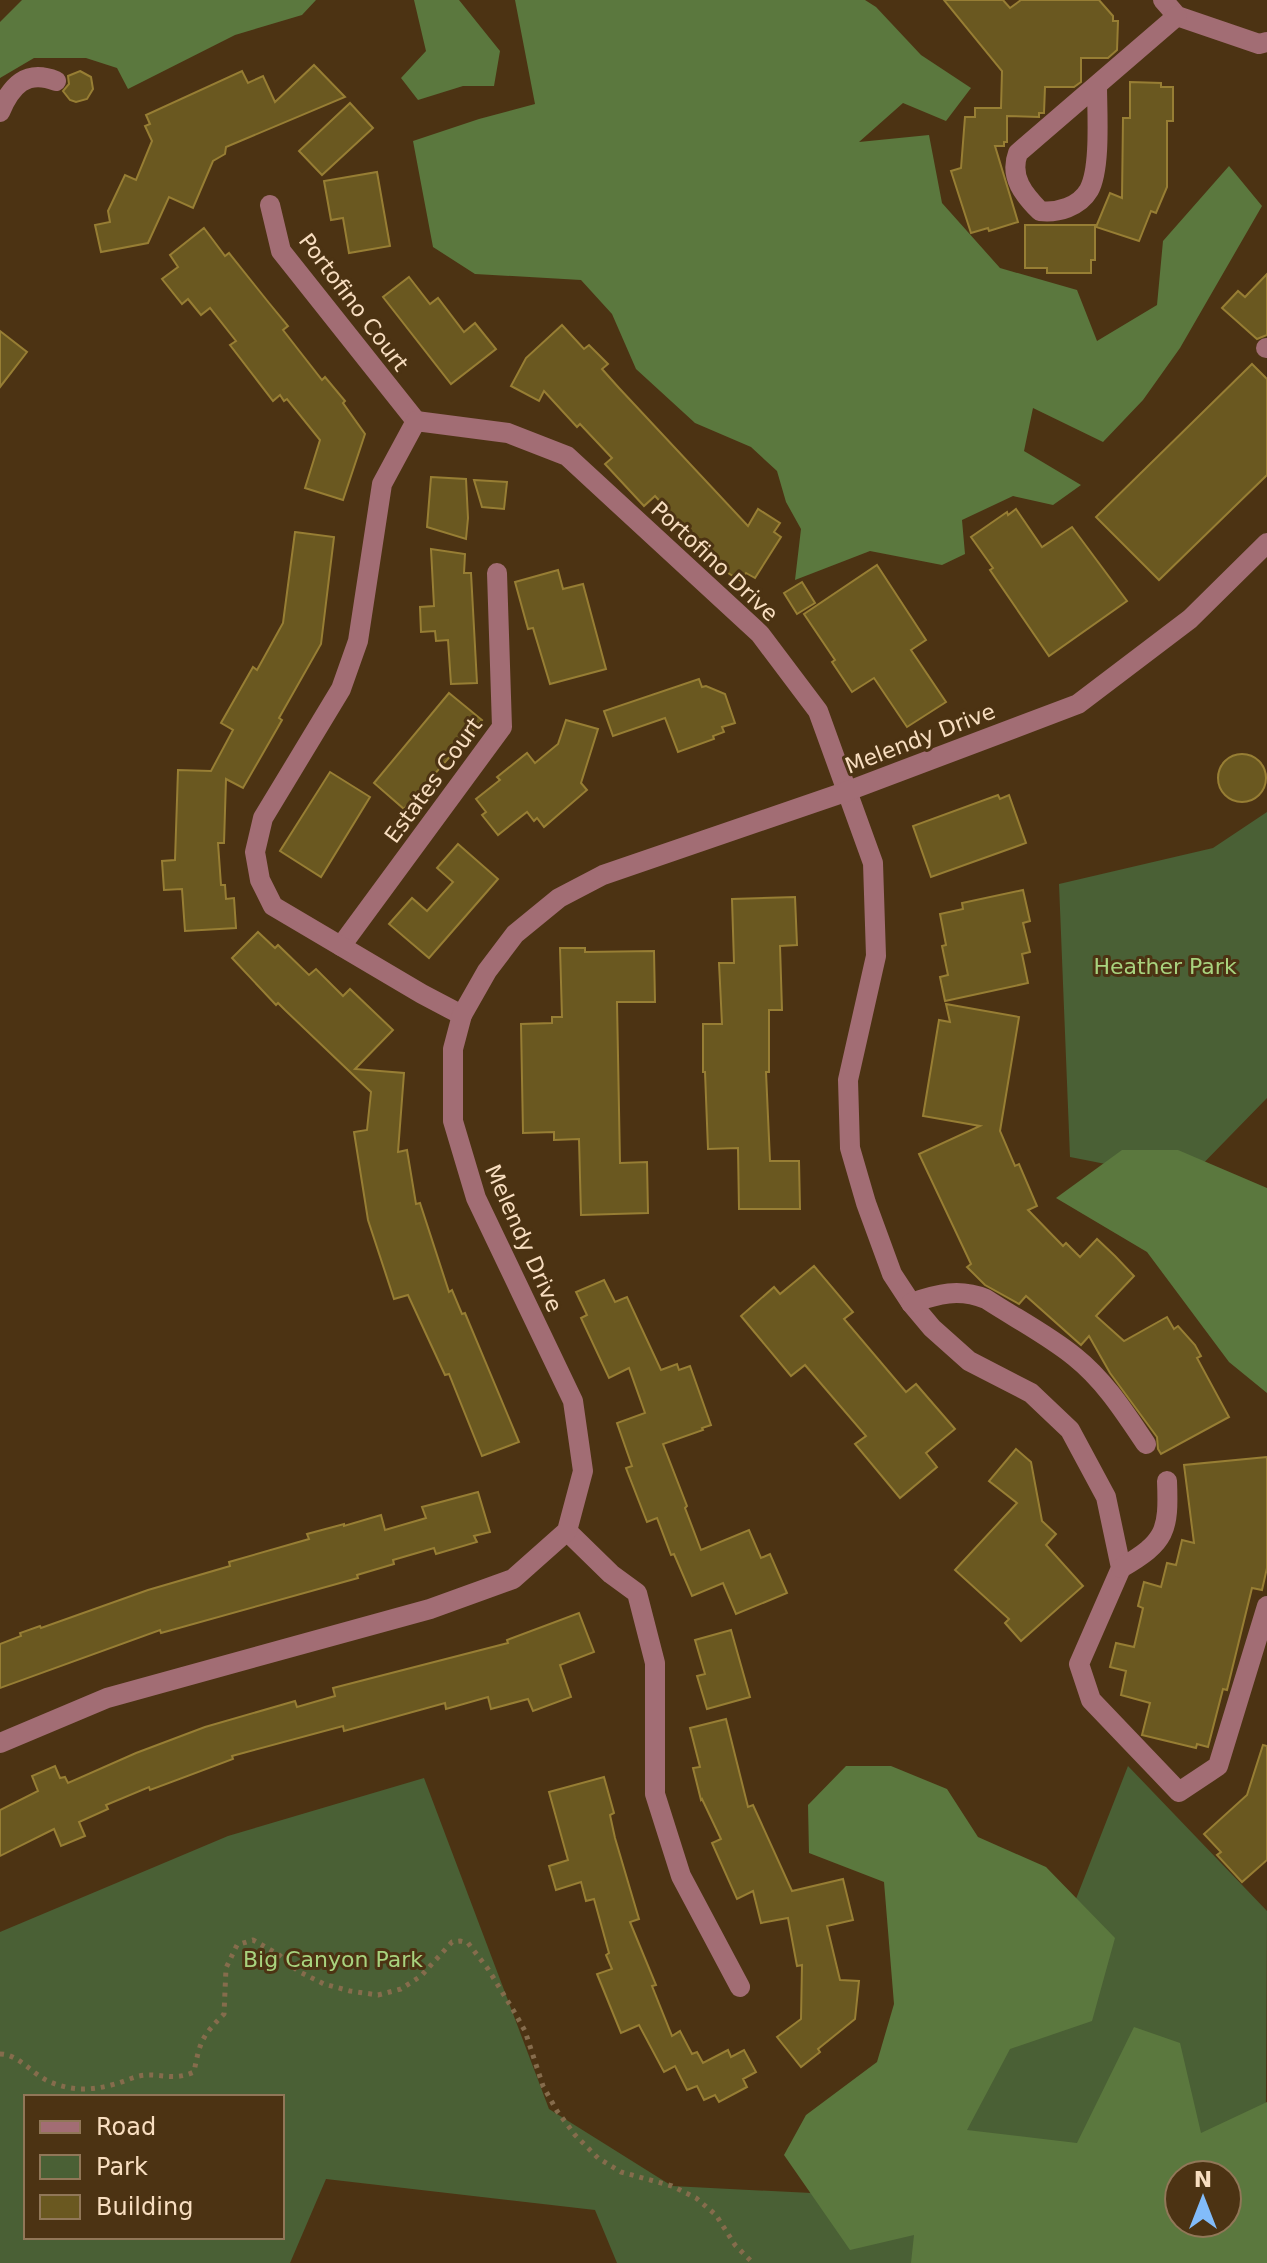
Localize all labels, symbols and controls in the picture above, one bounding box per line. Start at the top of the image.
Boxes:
street label: Portofino Court [294,229,414,376]
street label: Portofino Drive [646,496,783,626]
street label: Melendy Drive [842,698,999,779]
street label: Estates Court [380,713,487,848]
park label: Heather Park [1093,954,1237,979]
street label: Melendy Drive [480,1161,567,1316]
park label: Big Canyon Park [243,1947,423,1972]
legend [24,2095,284,2239]
text: Road [96,2113,156,2141]
text: Park [96,2153,148,2181]
north arrow [1163,2159,1243,2239]
text: N [1194,2167,1212,2192]
text: Building [96,2193,193,2221]

